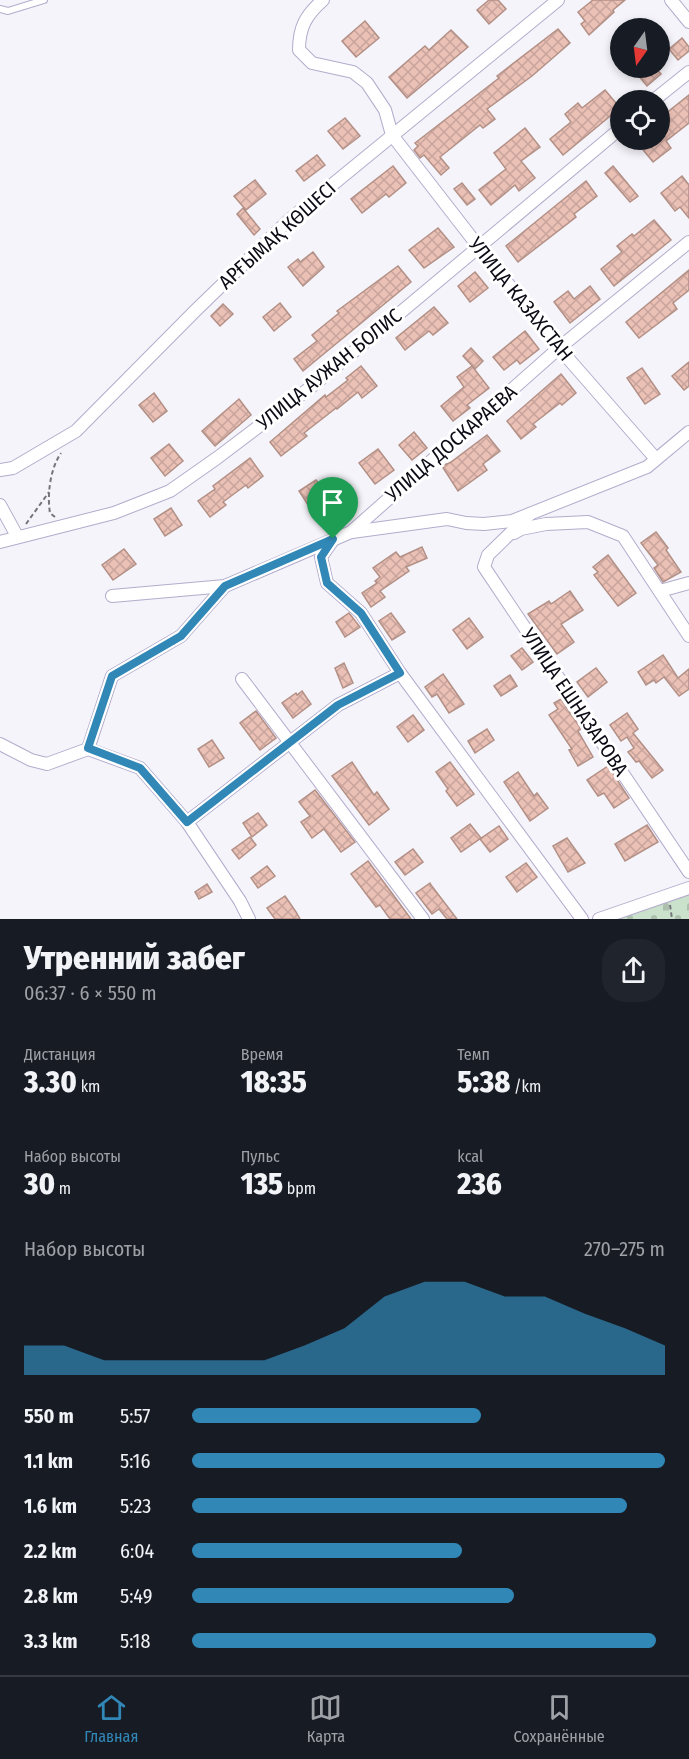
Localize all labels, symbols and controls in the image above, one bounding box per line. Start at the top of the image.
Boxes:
north arrow [610,18,670,78]
map controls [610,18,670,150]
button: locate [610,90,670,150]
street label: АРҒЫМАҚ КӨШЕСІ [214,176,340,294]
street label: УЛИЦА КАЗАХСТАН [463,232,578,366]
street label: УЛИЦА АУЖАН БОЛИС [251,303,406,435]
street label: УЛИЦА ДОСКАРАЕВА [380,379,522,507]
pin [307,477,358,539]
icon: arrive [316,486,349,519]
street label: УЛИЦА ЕШНАЗАРОВА [516,623,634,781]
text: Утренний забег [24,938,245,978]
button: share [602,939,665,1002]
text: 06:37 · 6 × 550 m [24,981,157,1005]
text: Дистанция [24,1045,96,1064]
text: Время [241,1045,284,1064]
text: Темп [457,1045,490,1064]
text: 3.30 [24,1064,77,1100]
text: 18:35 [241,1064,307,1100]
text: 5:38 [457,1064,510,1100]
text: km [77,1077,100,1096]
text: /km [510,1077,541,1096]
text: Набор высоты [24,1147,121,1166]
text: Пульс [241,1147,280,1166]
text: kcal [457,1147,483,1166]
text: 30 [24,1166,55,1202]
text: 135 [241,1166,283,1202]
text: 236 [457,1166,502,1202]
text: m [55,1179,71,1198]
text: bpm [283,1179,316,1198]
text: Набор высоты [24,1237,145,1261]
text: 270–275 m [584,1237,665,1261]
text: 550 m [24,1404,74,1428]
text: 5:57 [120,1404,150,1428]
text: 1.1 km [24,1449,73,1473]
text: 5:16 [120,1449,150,1473]
text: 1.6 km [24,1494,77,1518]
text: 5:23 [120,1494,151,1518]
text: 2.2 km [24,1539,77,1563]
text: 6:04 [120,1539,154,1563]
text: 2.8 km [24,1584,78,1608]
text: 5:49 [120,1584,152,1608]
text: 3.3 km [24,1629,77,1653]
text: 5:18 [120,1629,150,1653]
tab: Главная [84,1691,138,1746]
tab: Карта [307,1691,345,1746]
tab: Сохранённые [513,1691,605,1746]

